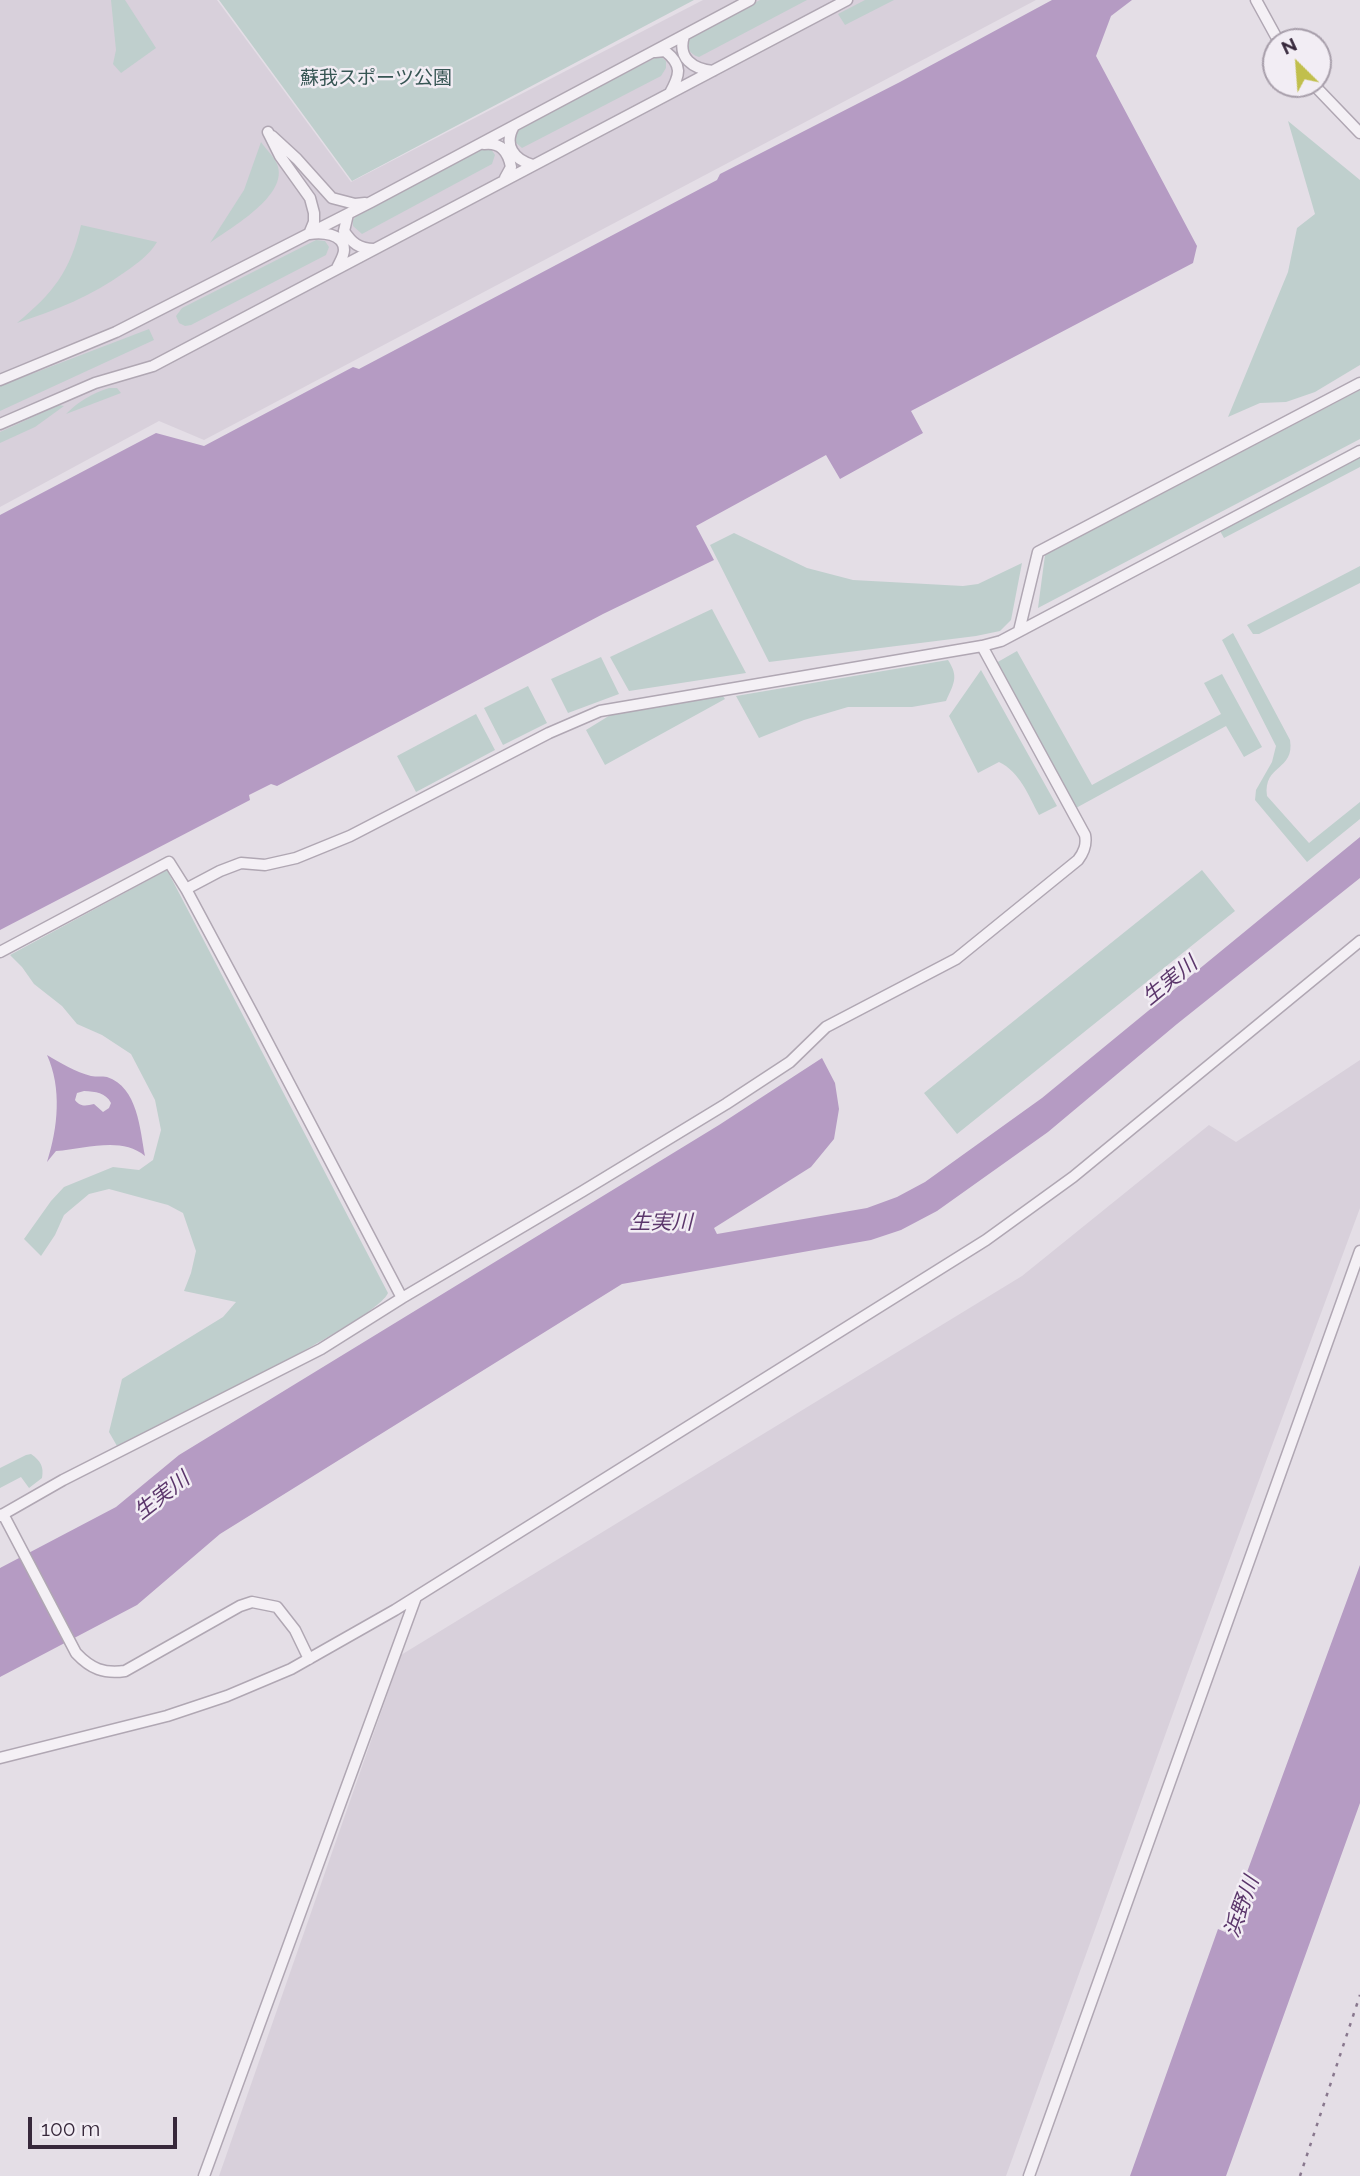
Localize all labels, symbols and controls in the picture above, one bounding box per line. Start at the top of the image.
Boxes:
north arrow [1262,28,1332,98]
text: N [1278,33,1300,59]
park label: 蘇我スポーツ公園 [300,67,452,89]
water label: 生実川 [1138,951,1202,1011]
water label: 生実川 [630,1210,692,1236]
water label: 生実川 [129,1467,195,1525]
water label: 浜野川 [1219,1873,1265,1941]
scale bar [32,2102,180,2146]
text: 100 m [41,2116,100,2141]

